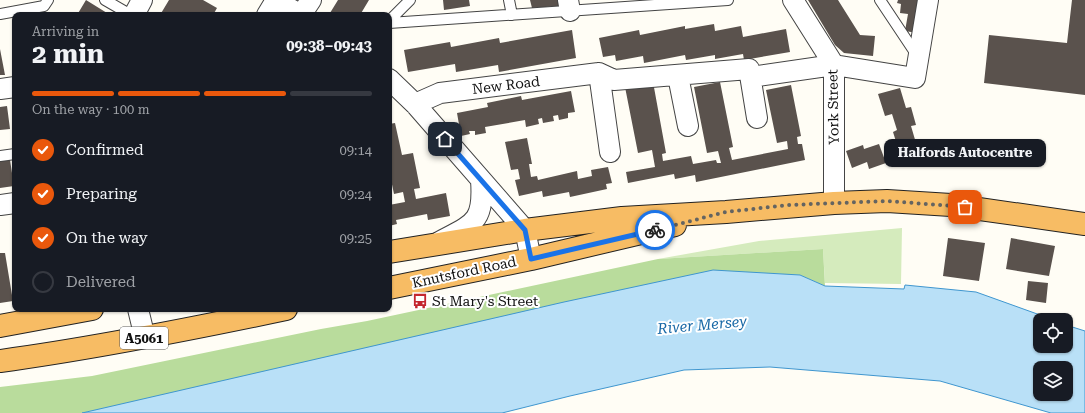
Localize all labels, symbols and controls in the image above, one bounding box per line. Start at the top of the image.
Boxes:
text: Arriving in [32,24,99,39]
text: 09:38–09:43 [286,37,372,55]
text: 2 min [32,39,104,69]
street label: York Street [824,69,842,145]
street label: New Road [471,73,541,97]
text: On the way · 100 m [32,102,149,117]
pin [428,122,462,156]
icon: home [434,128,456,150]
icon: check [32,139,54,161]
callout: Halfords Autocentre [884,139,1046,167]
text: Confirmed [66,141,144,159]
text: 09:14 [340,143,372,158]
text: Halfords Autocentre [898,145,1032,160]
icon: check [32,183,54,205]
text: Preparing [66,185,137,203]
text: 09:24 [340,187,372,202]
pin [948,190,982,224]
icon: bag [954,196,976,218]
courier [635,210,675,250]
icon: bike [644,219,666,241]
icon: check [32,227,54,249]
text: On the way [66,229,148,247]
text: 09:25 [340,231,372,246]
street label: Knutsford Road [410,253,518,291]
text: Delivered [66,273,136,291]
bus stop icon: St Mary's Street [411,292,429,310]
place label: St Mary's Street [432,293,538,309]
water label: River Mersey [655,312,748,338]
map controls [1033,313,1073,401]
button: locate [1033,313,1073,353]
road number: A5061 [120,327,168,349]
button: layers [1033,361,1073,401]

